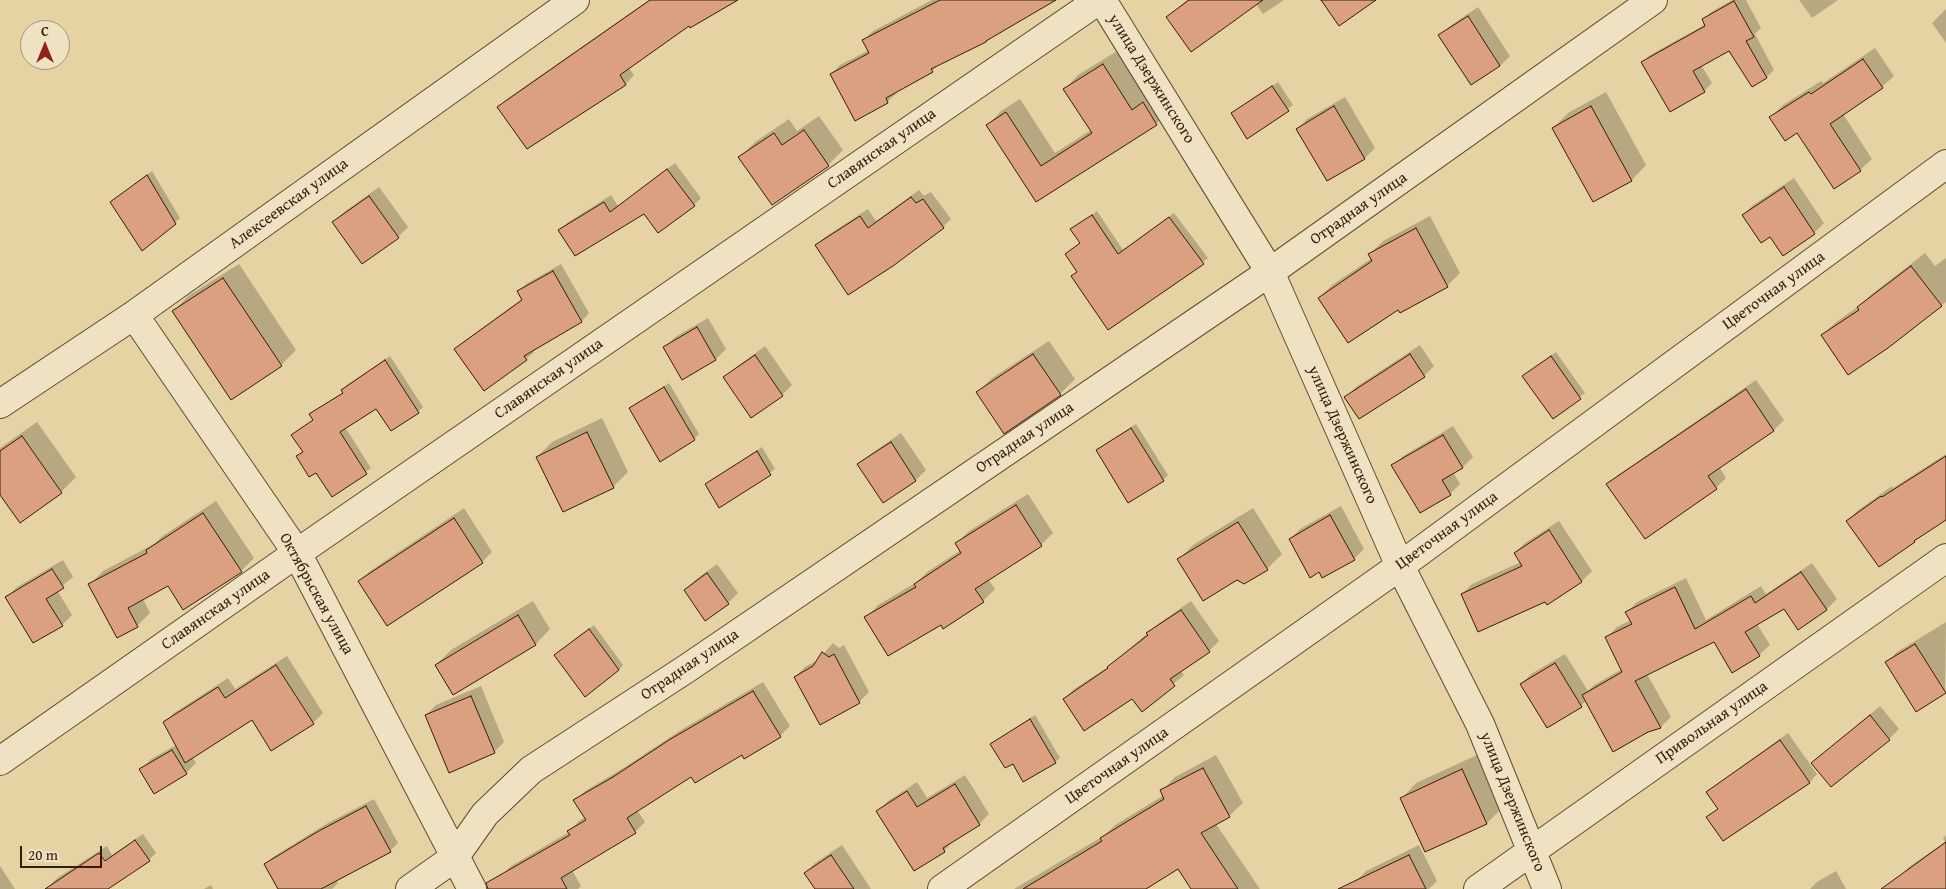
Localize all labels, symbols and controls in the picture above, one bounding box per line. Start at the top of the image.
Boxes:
street label: улица Дзержинского [1103,11,1199,147]
north arrow [20,20,70,70]
text: С [41,21,49,41]
street label: Славянская улица [824,104,940,194]
street label: Алексеевская улица [226,154,352,254]
street label: Отрадная улица [1307,168,1411,250]
street label: Цветочная улица [1719,247,1829,335]
street label: Славянская улица [491,334,607,424]
street label: улица Дзержинского [1303,363,1381,507]
street label: Отрадная улица [972,398,1078,478]
street label: Цветочная улица [1392,487,1502,575]
street label: Октябрьская улица [275,530,357,658]
street label: Славянская улица [158,565,274,655]
street label: Отрадная улица [637,625,743,705]
street label: Привольная улица [1652,677,1772,769]
street label: Цветочная улица [1062,723,1172,809]
street label: улица Дзержинского [1475,729,1549,875]
scale bar [22,836,105,868]
text: 20 m [28,844,58,865]

